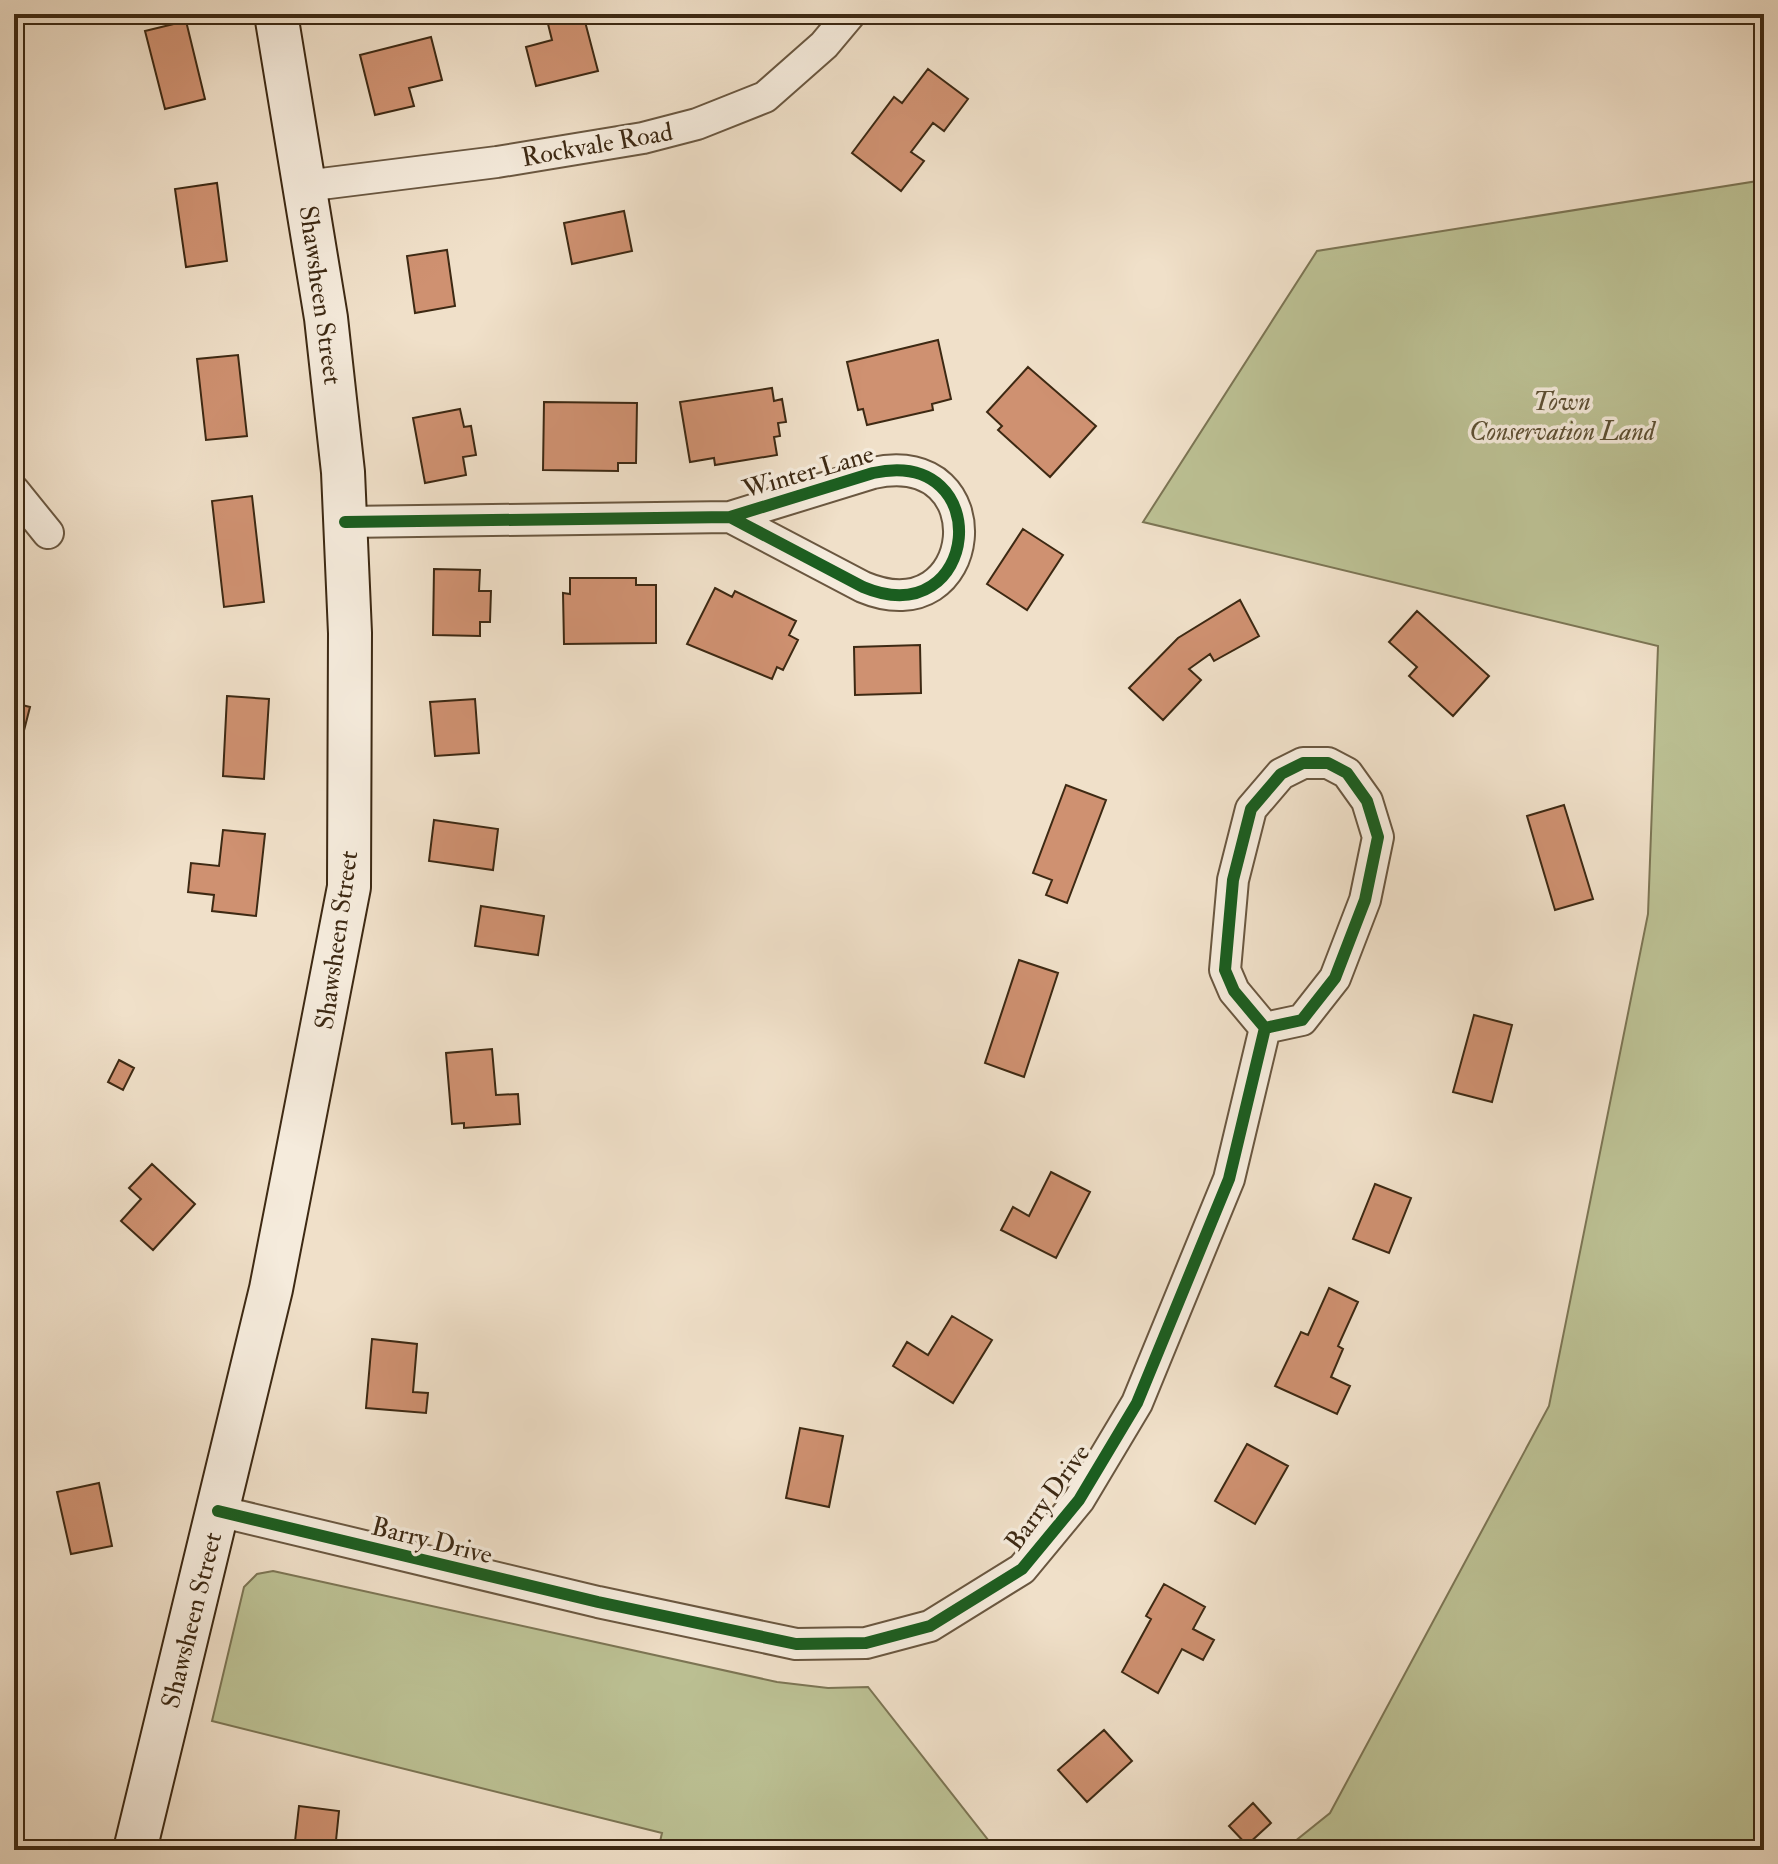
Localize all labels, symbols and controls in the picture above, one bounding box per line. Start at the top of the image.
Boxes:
street label: Rockvale Road [519,116,675,174]
street label: Shawsheen Street [292,204,348,387]
park label: Town Conservation Land [1469,386,1657,448]
street label: Winter Lane [738,438,878,506]
street label: Shawsheen Street [309,849,365,1032]
street label: Barry Drive [999,1438,1097,1557]
street label: Barry Drive [368,1511,496,1571]
street label: Shawsheen Street [155,1529,229,1712]

